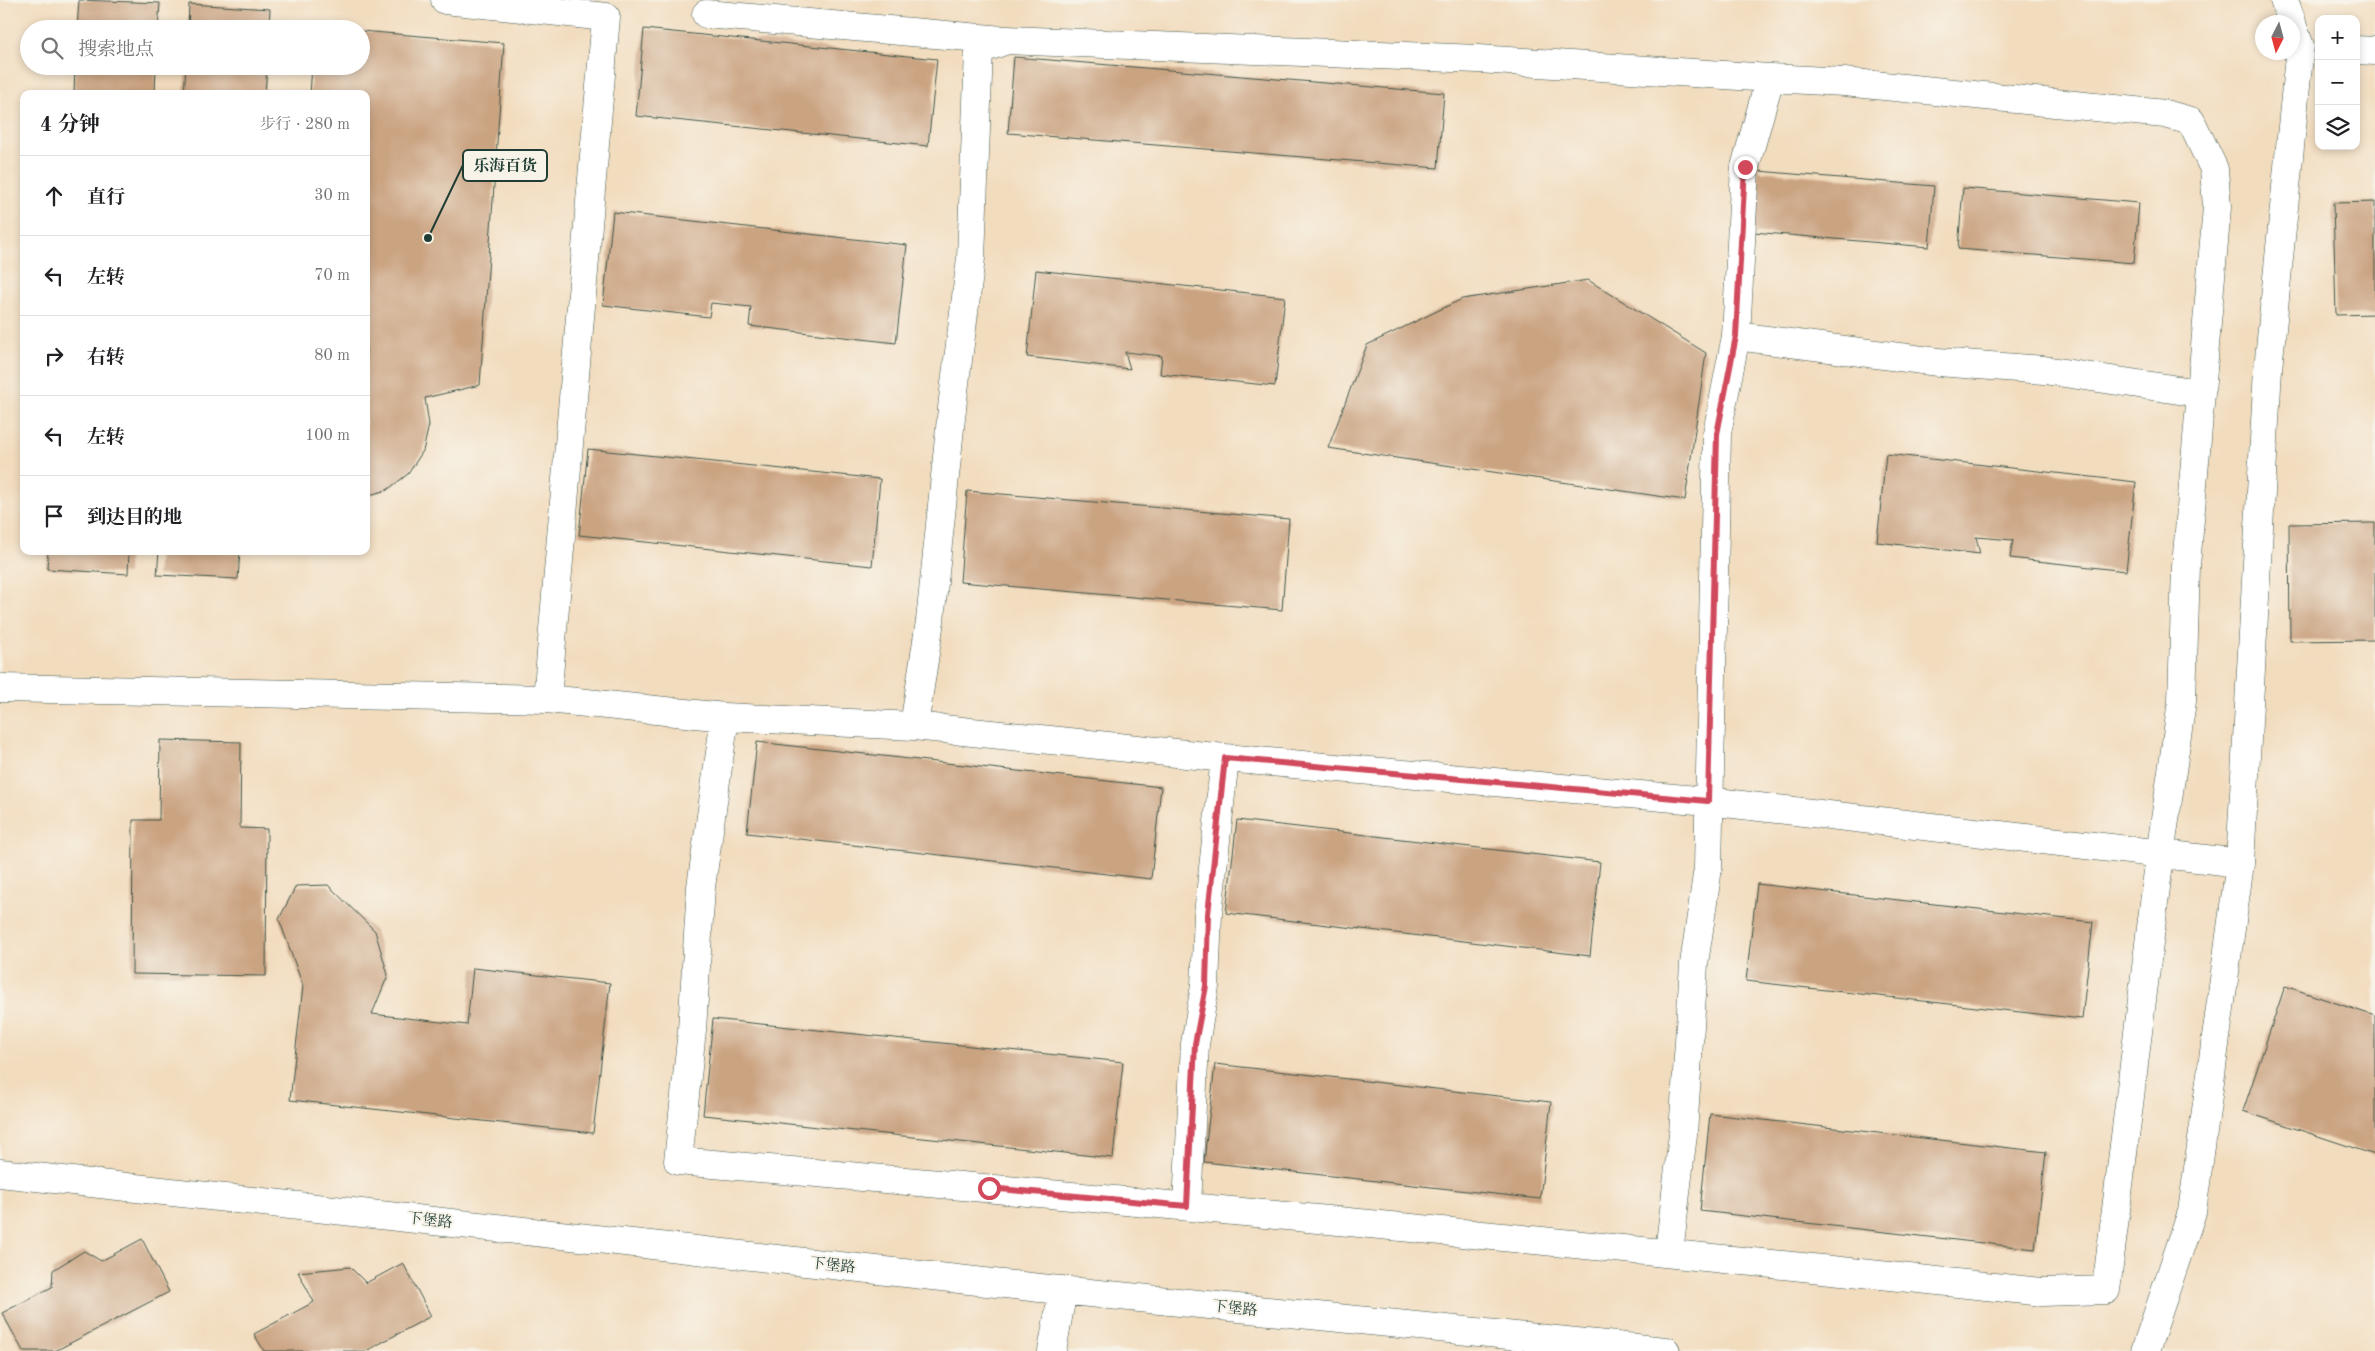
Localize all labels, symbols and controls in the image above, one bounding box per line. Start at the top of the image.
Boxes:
north arrow [2255,15,2300,60]
map controls [2315,15,2360,150]
button: + [2315,15,2360,60]
search box [20,20,370,75]
icon: search [38,34,66,62]
text: 搜索地点 [78,41,154,60]
button: − [2315,60,2360,105]
button: layers [2315,105,2360,150]
text: 4 分钟 [40,115,100,136]
text: 步行 · 280 m [260,117,350,133]
callout: 乐海百货 [463,150,547,181]
route end [1734,156,1757,179]
text: 乐海百货 [473,157,537,175]
icon: ahead [40,182,68,210]
text: 30 m [314,188,350,204]
text: 直行 [87,189,125,208]
icon: left [40,262,68,290]
text: 70 m [314,268,350,284]
text: 左转 [87,269,125,288]
icon: right [40,342,68,370]
text: 80 m [314,348,350,364]
text: 右转 [87,349,125,368]
icon: left [40,422,68,450]
text: 100 m [305,428,350,444]
text: 左转 [87,429,125,448]
icon: arrive [40,502,68,530]
text: 到达目的地 [87,509,182,528]
route start [978,1177,1001,1200]
street label: 下堡路 [407,1210,453,1231]
street label: 下堡路 [810,1255,856,1276]
street label: 下堡路 [1212,1298,1258,1319]

